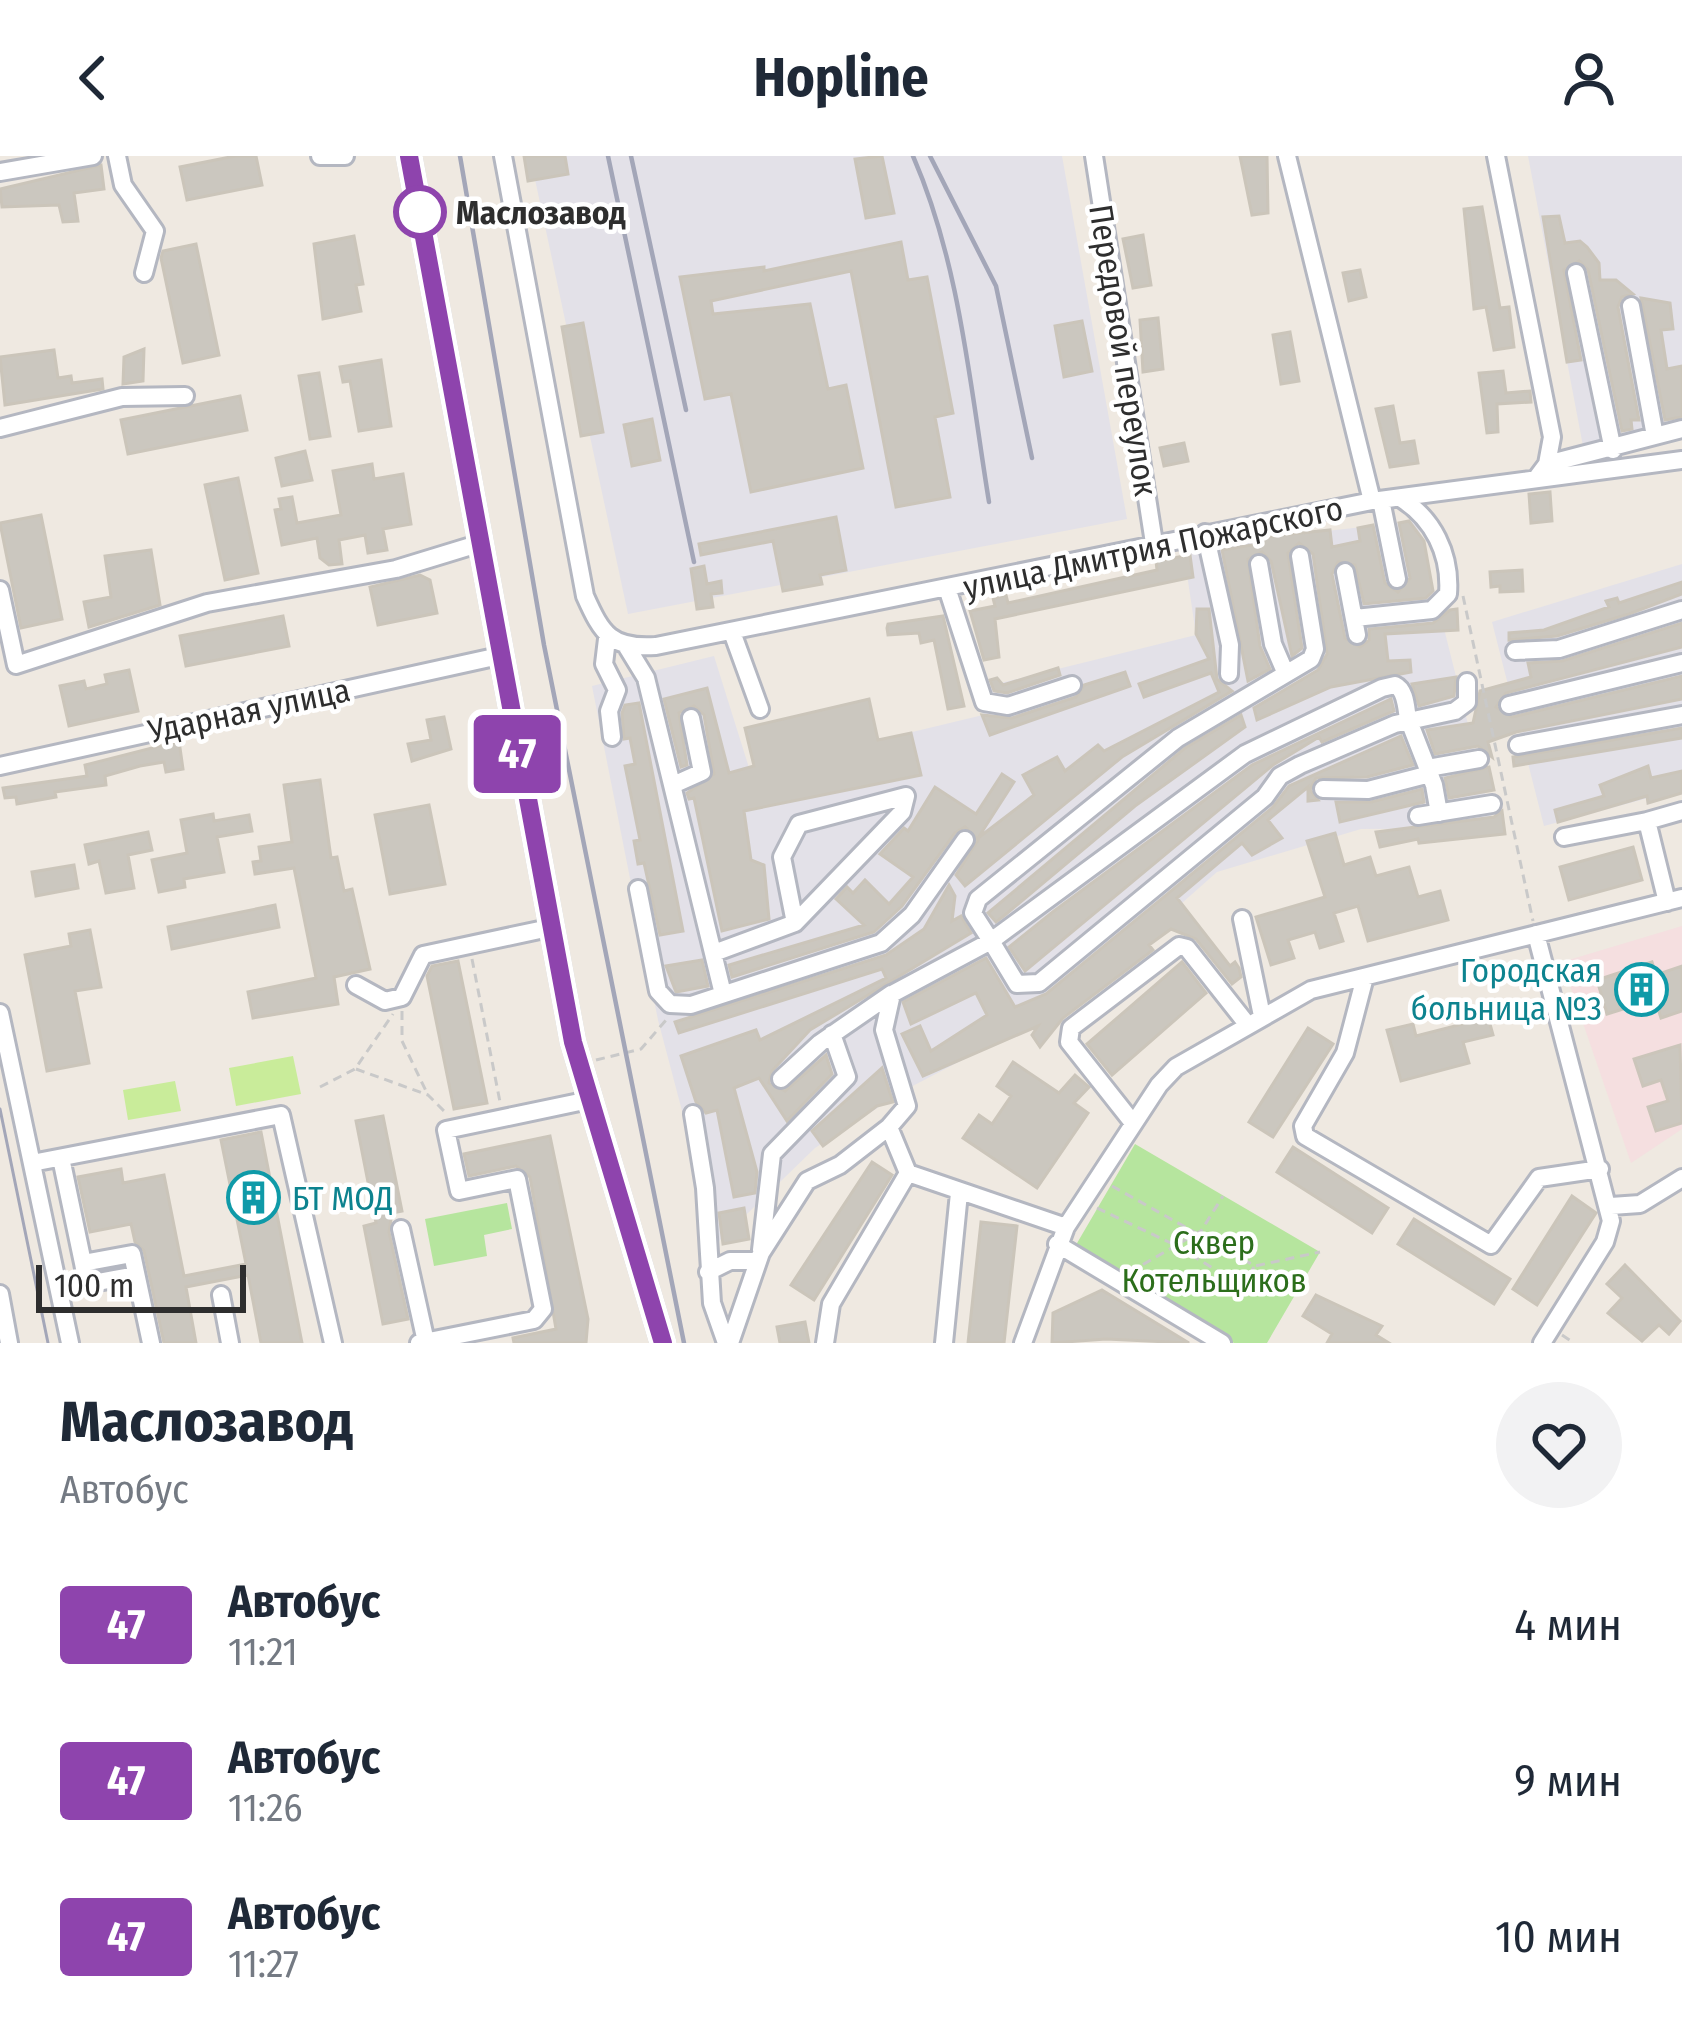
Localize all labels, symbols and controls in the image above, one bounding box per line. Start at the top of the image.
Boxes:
icon: back [60,45,126,111]
icon: person [1556,45,1622,111]
text: Hopline [753,46,929,110]
marker: Маслозавод [395,187,445,237]
place label: Маслозавод [456,193,626,233]
street label: Передовой переулок [1080,202,1166,499]
street label: улица Дмитрия Пожарского [960,488,1347,608]
street label: Ударная улица [144,670,354,752]
line badge: 47 [463,715,571,793]
text: 47 [498,729,536,779]
place label: Городская больница №3 [1411,951,1602,1029]
building icon: Городская больница №3 [1613,961,1669,1017]
building icon: БТ МОД [225,1170,281,1226]
place label: БТ МОД [292,1179,393,1219]
park label: Сквер Котельщиков [1121,1223,1307,1301]
scale bar [36,1259,246,1312]
text: 100 m [54,1266,134,1306]
button: heart [1496,1382,1622,1508]
text: Маслозавод [60,1388,353,1456]
text: Автобус [60,1467,189,1513]
text: Автобус [228,1575,380,1629]
text: 4 мин [1514,1598,1622,1652]
text: 47 [107,1600,145,1650]
text: 11:21 [228,1629,298,1675]
text: Автобус [228,1731,380,1785]
text: 9 мин [1514,1754,1622,1808]
text: 47 [107,1756,145,1806]
text: 11:26 [228,1785,303,1831]
text: Автобус [228,1887,380,1941]
text: 10 мин [1495,1910,1622,1964]
text: 47 [107,1912,145,1962]
text: 11:27 [228,1941,299,1987]

